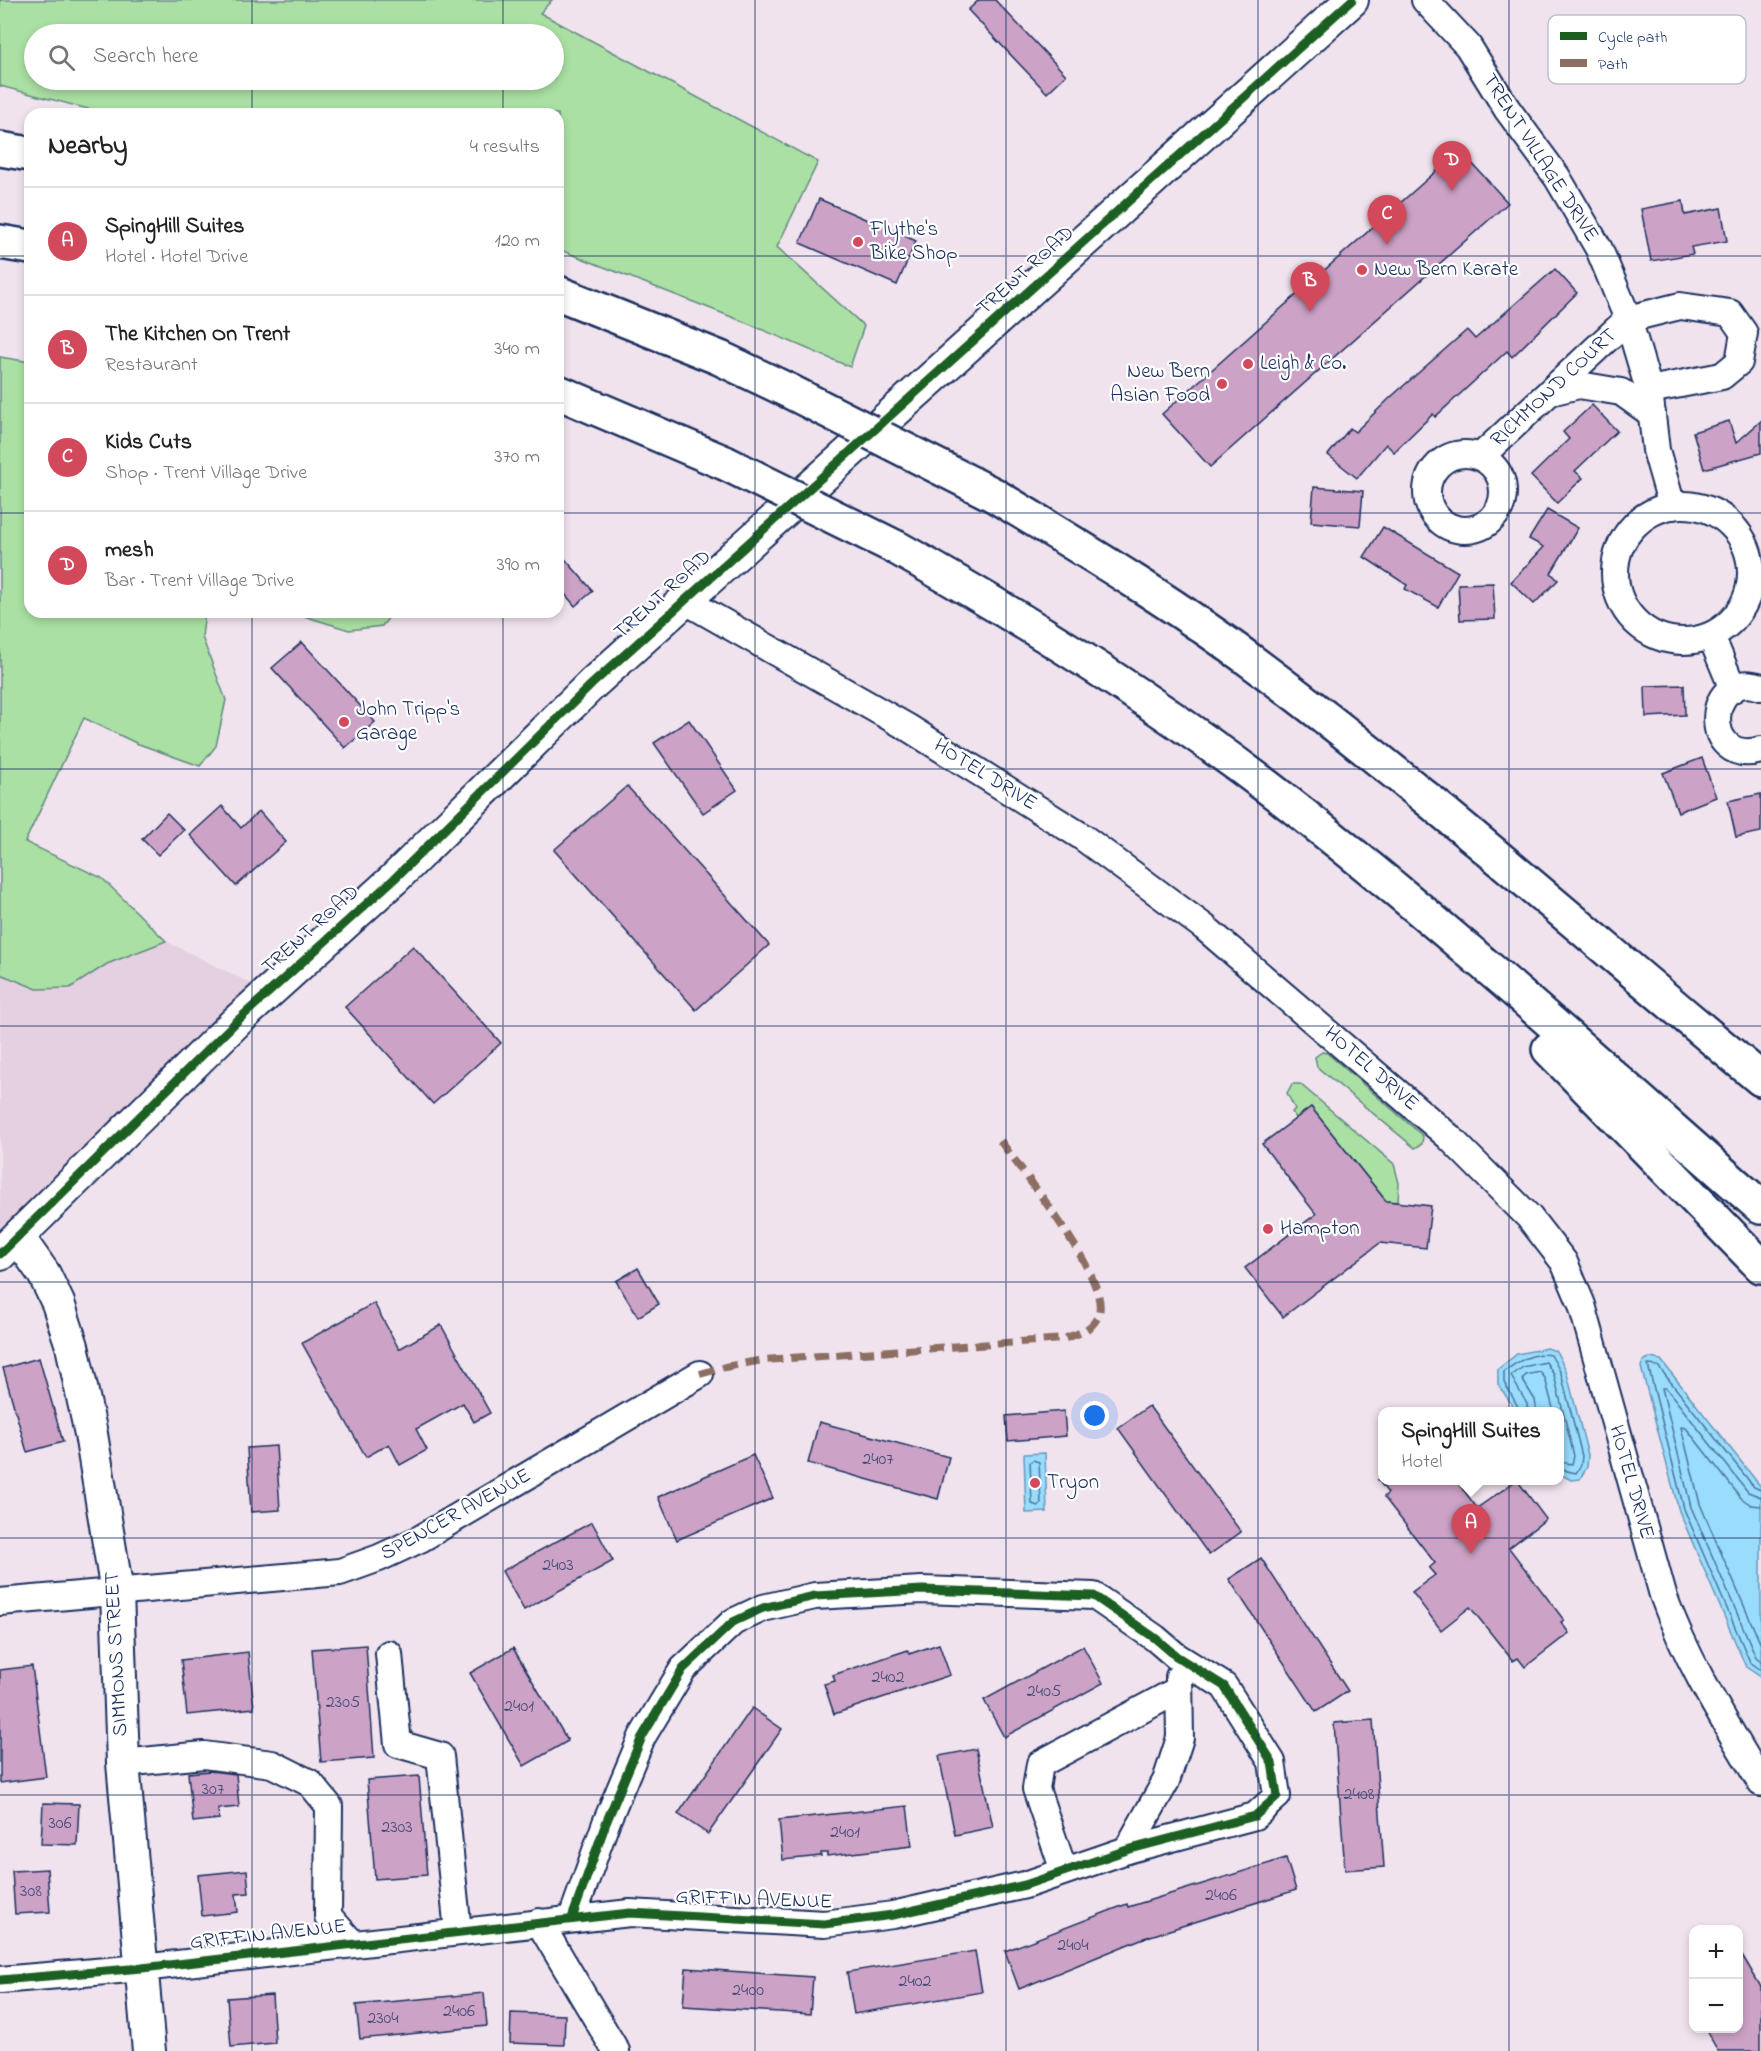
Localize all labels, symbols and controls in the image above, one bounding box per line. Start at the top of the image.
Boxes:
legend [1548,15,1746,84]
search box [24,24,564,90]
text: Cycle path [1598,26,1667,50]
icon: search [45,41,78,74]
text: Search here [93,41,198,73]
text: Path [1598,53,1628,77]
street label: TRENT VILLAGE DRIVE [1474,68,1606,248]
text: Nearby [48,128,127,166]
text: 4 results [470,133,540,162]
pin: D [1432,142,1472,191]
pin: C [1368,196,1406,245]
text: SpingHill Suites [105,211,244,243]
place label: Flythe's Bike Shop [869,215,958,269]
street label: TRENT ROAD [971,219,1081,323]
text: A [61,227,74,256]
text: 120 m [495,227,540,256]
marker: Flythe's Bike Shop [851,235,865,249]
text: Hotel · Hotel Drive [105,243,248,272]
place label: New Bern Karate [1374,255,1519,285]
pin: B [1290,262,1330,312]
marker: New Bern Karate [1355,263,1369,277]
text: The Kitchen On Trent [105,319,290,351]
street label: RICHMOND COURT [1484,321,1624,455]
text: B [61,335,74,364]
text: 340 m [494,335,540,364]
place label: Leigh & Co. [1260,349,1346,381]
text: Restaurant [105,351,198,380]
place label: New Bern Asian Food [1110,357,1210,411]
marker: Leigh & Co. [1241,357,1255,371]
marker: New Bern Asian Food [1215,377,1229,391]
text: Kids Cuts [105,427,192,459]
text: C [62,443,73,472]
text: 370 m [494,443,540,472]
text: Shop · Trent Village Drive [105,459,307,488]
text: mesh [105,535,154,567]
street label: TRENT ROAD [608,543,718,647]
text: D [60,551,75,580]
text: 390 m [497,551,540,580]
text: Bar · Trent Village Drive [105,567,294,596]
place label: John Tripp's Garage [356,695,460,751]
marker: John Tripp's Garage [337,715,351,729]
street label: HOTEL DRIVE [927,731,1043,819]
street label: TRENT ROAD [256,878,366,982]
street label: HOTEL DRIVE [1317,1019,1425,1119]
place label: Hampton [1280,1214,1360,1244]
marker: Hampton [1261,1222,1275,1236]
your location [1080,1401,1109,1430]
popup [1378,1407,1564,1485]
text: SpingHill Suites [1401,1416,1541,1448]
street label: HOTEL DRIVE [1600,1422,1662,1542]
house number: 2407 [862,1447,894,1473]
text: Hotel [1401,1448,1442,1477]
street label: SPENCER AVENUE [375,1461,537,1569]
place label: Tryon [1047,1468,1099,1500]
marker: Tryon [1028,1476,1042,1490]
pin: A [1452,1504,1490,1554]
house number: 2403 [542,1553,574,1579]
street label: SIMMONS STREET [98,1571,136,1737]
house number: 2402 [871,1665,905,1691]
house number: 2405 [1027,1679,1061,1705]
house number: 2305 [326,1690,360,1716]
house number: 2401 [504,1694,534,1720]
house number: 307 [202,1777,225,1803]
house number: 2408 [1344,1782,1375,1808]
house number: 306 [48,1811,72,1837]
house number: 2303 [381,1815,413,1841]
house number: 2401 [830,1820,860,1846]
house number: 308 [20,1879,42,1905]
street label: GRIFFIN AVENUE [675,1882,833,1918]
house number: 2406 [1205,1883,1237,1909]
street label: GRIFFIN AVENUE [188,1912,348,1958]
map controls [1689,1925,1743,2033]
button: + [1689,1925,1743,1979]
house number: 2404 [1057,1933,1089,1959]
house number: 2402 [898,1969,932,1995]
house number: 2400 [732,1978,764,2004]
button: − [1689,1979,1743,2033]
house number: 2406 [443,1999,475,2025]
house number: 2304 [367,2006,399,2032]

